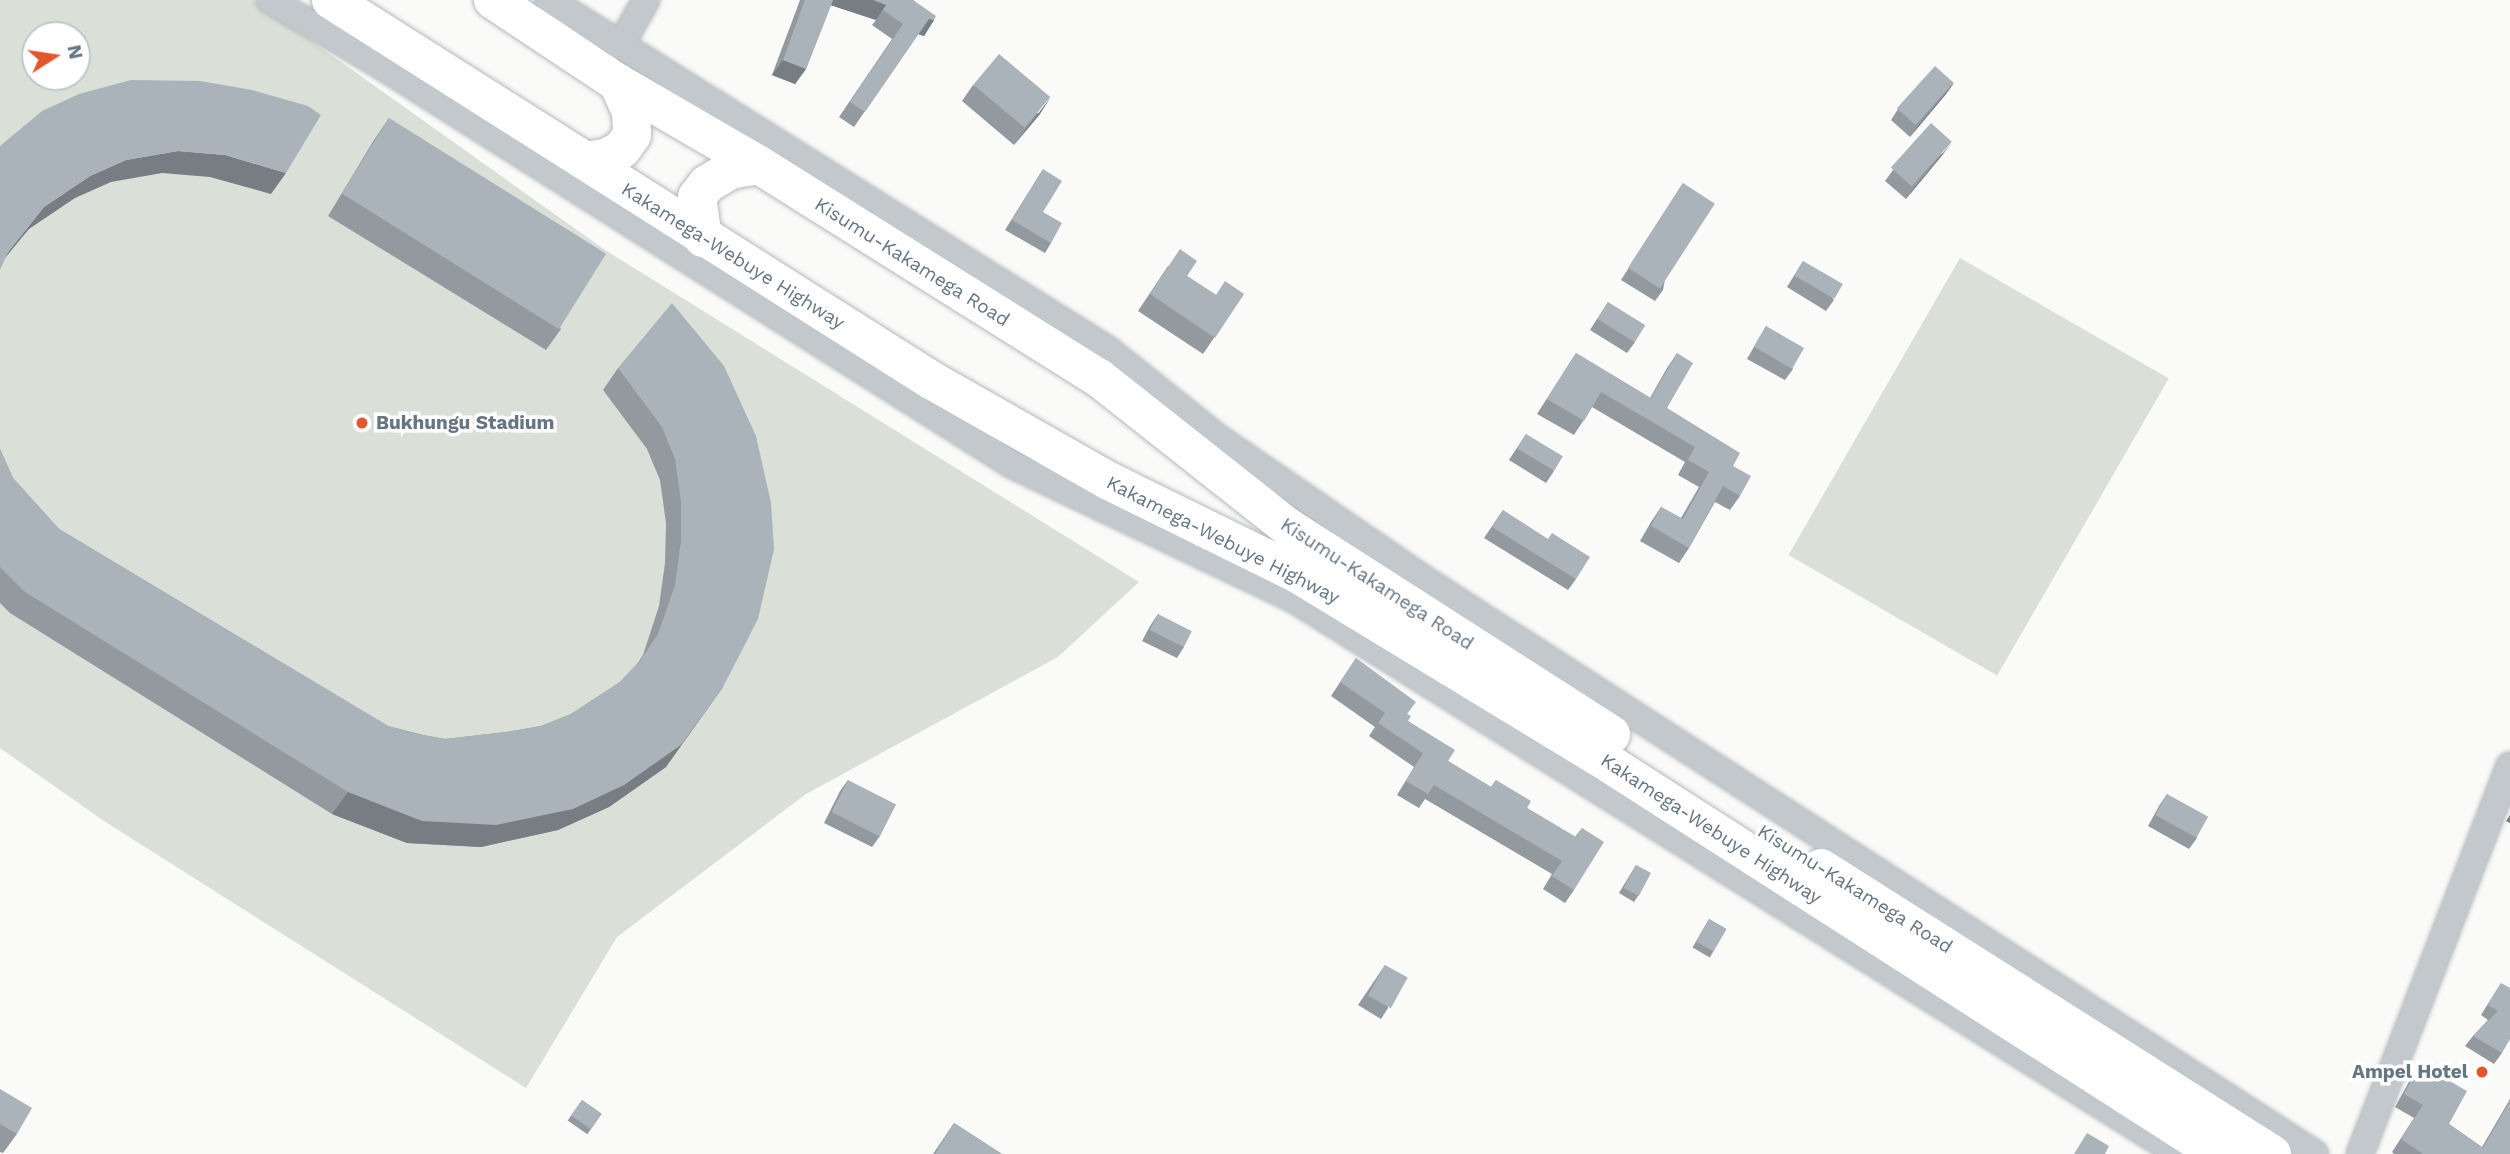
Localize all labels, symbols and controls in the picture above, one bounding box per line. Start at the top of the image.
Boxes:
north arrow [21,21,91,91]
text: N [62,43,88,61]
street label: Kakamega-Webuye Highway [617,178,849,334]
street label: Kisumu-Kakamega Road [810,192,1014,332]
place label: Bukhungu Stadium [376,412,554,434]
marker: Bukhungu Stadium [354,415,370,431]
street label: Kakamega-Webuye Highway [1103,471,1343,609]
street label: Kisumu-Kakamega Road [1276,513,1478,655]
street label: Kakamega-Webuye Highway [1596,749,1826,909]
street label: Kisumu-Kakamega Road [1753,819,1957,959]
place label: Ampel Hotel [2352,1061,2468,1083]
marker: Ampel Hotel [2474,1064,2490,1080]

